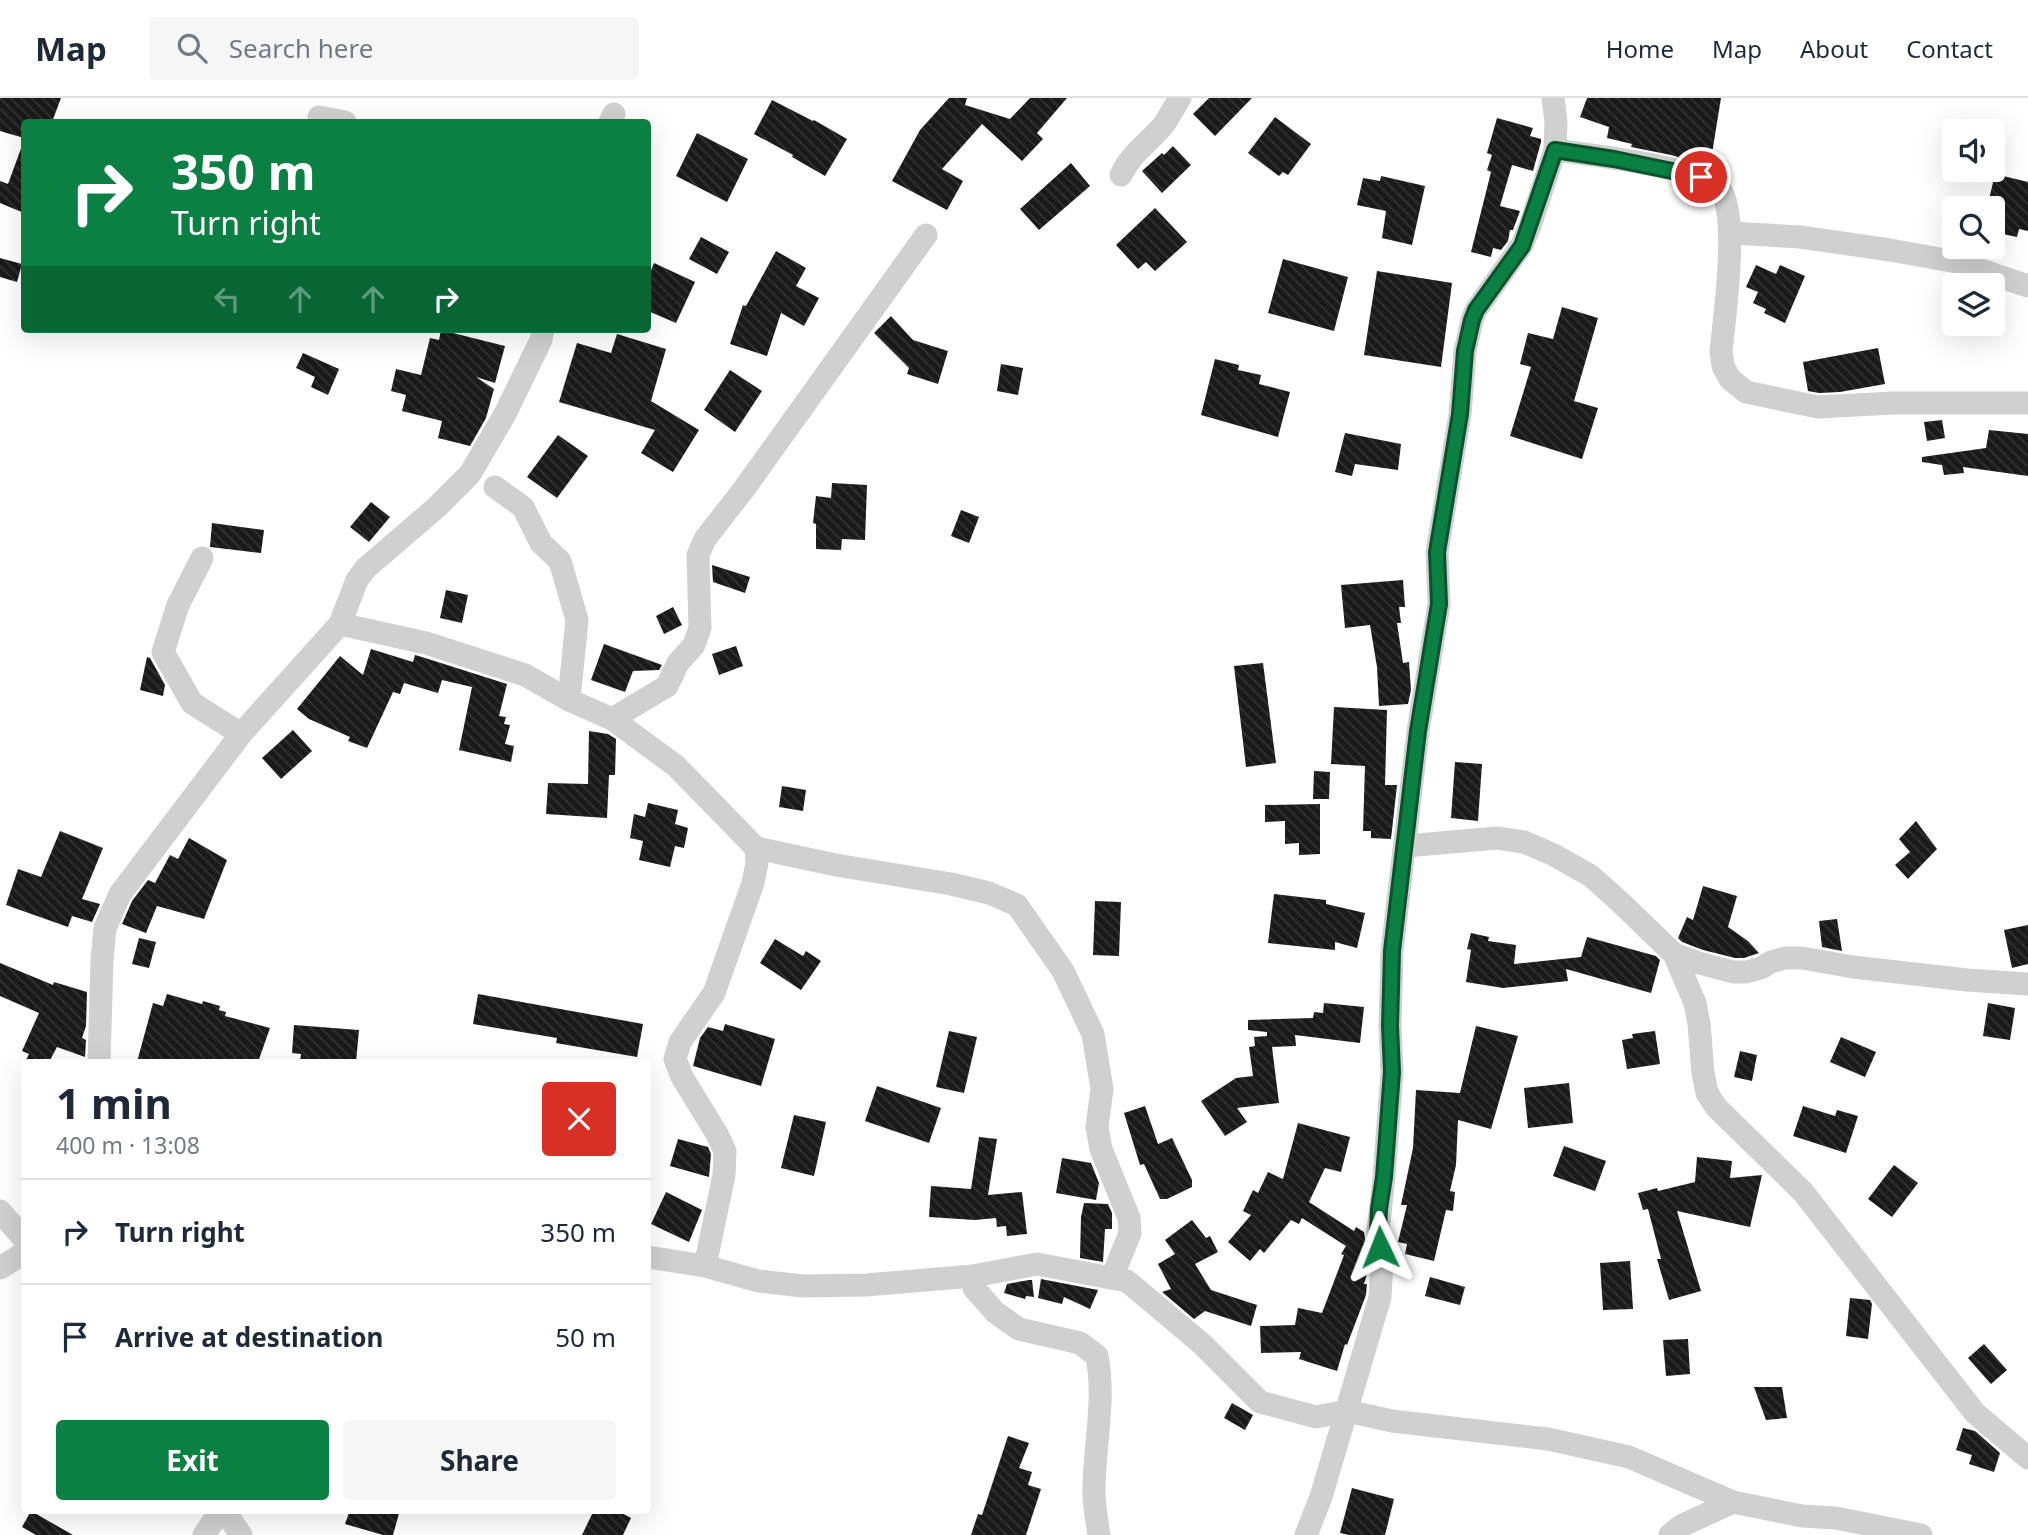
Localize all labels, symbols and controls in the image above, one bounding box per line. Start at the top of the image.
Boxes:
search box [149,17,639,80]
text: Map [35,26,107,71]
icon: search [173,29,211,67]
text: Search here [229,30,373,66]
text: Home [1606,32,1674,65]
text: Map [1712,32,1762,65]
text: About [1800,32,1868,65]
text: Contact [1906,32,1993,65]
map controls [1942,119,2005,336]
button: sound [1942,119,2005,182]
text: 350 m [171,138,316,204]
icon: right [56,147,147,238]
pin [1671,147,1731,207]
icon: arrive [1682,158,1720,196]
button: search [1942,196,2005,259]
text: Turn right [171,201,321,244]
button: layers [1942,273,2005,336]
icon: left [208,280,246,318]
icon: ahead [281,280,319,318]
icon: ahead [354,280,392,318]
icon: right [427,280,465,318]
text: 1 min [56,1074,172,1131]
button: close [542,1082,616,1156]
text: 400 m · 13:08 [56,1129,200,1161]
position arrow [1343,1210,1417,1284]
icon: right [56,1213,94,1251]
text: Turn right [115,1214,245,1250]
text: 350 m [540,1214,616,1250]
icon: arrive [56,1318,94,1356]
text: Arrive at destination [115,1319,384,1355]
text: 50 m [555,1319,616,1355]
button: Exit [56,1420,329,1500]
button: Share [343,1420,616,1500]

